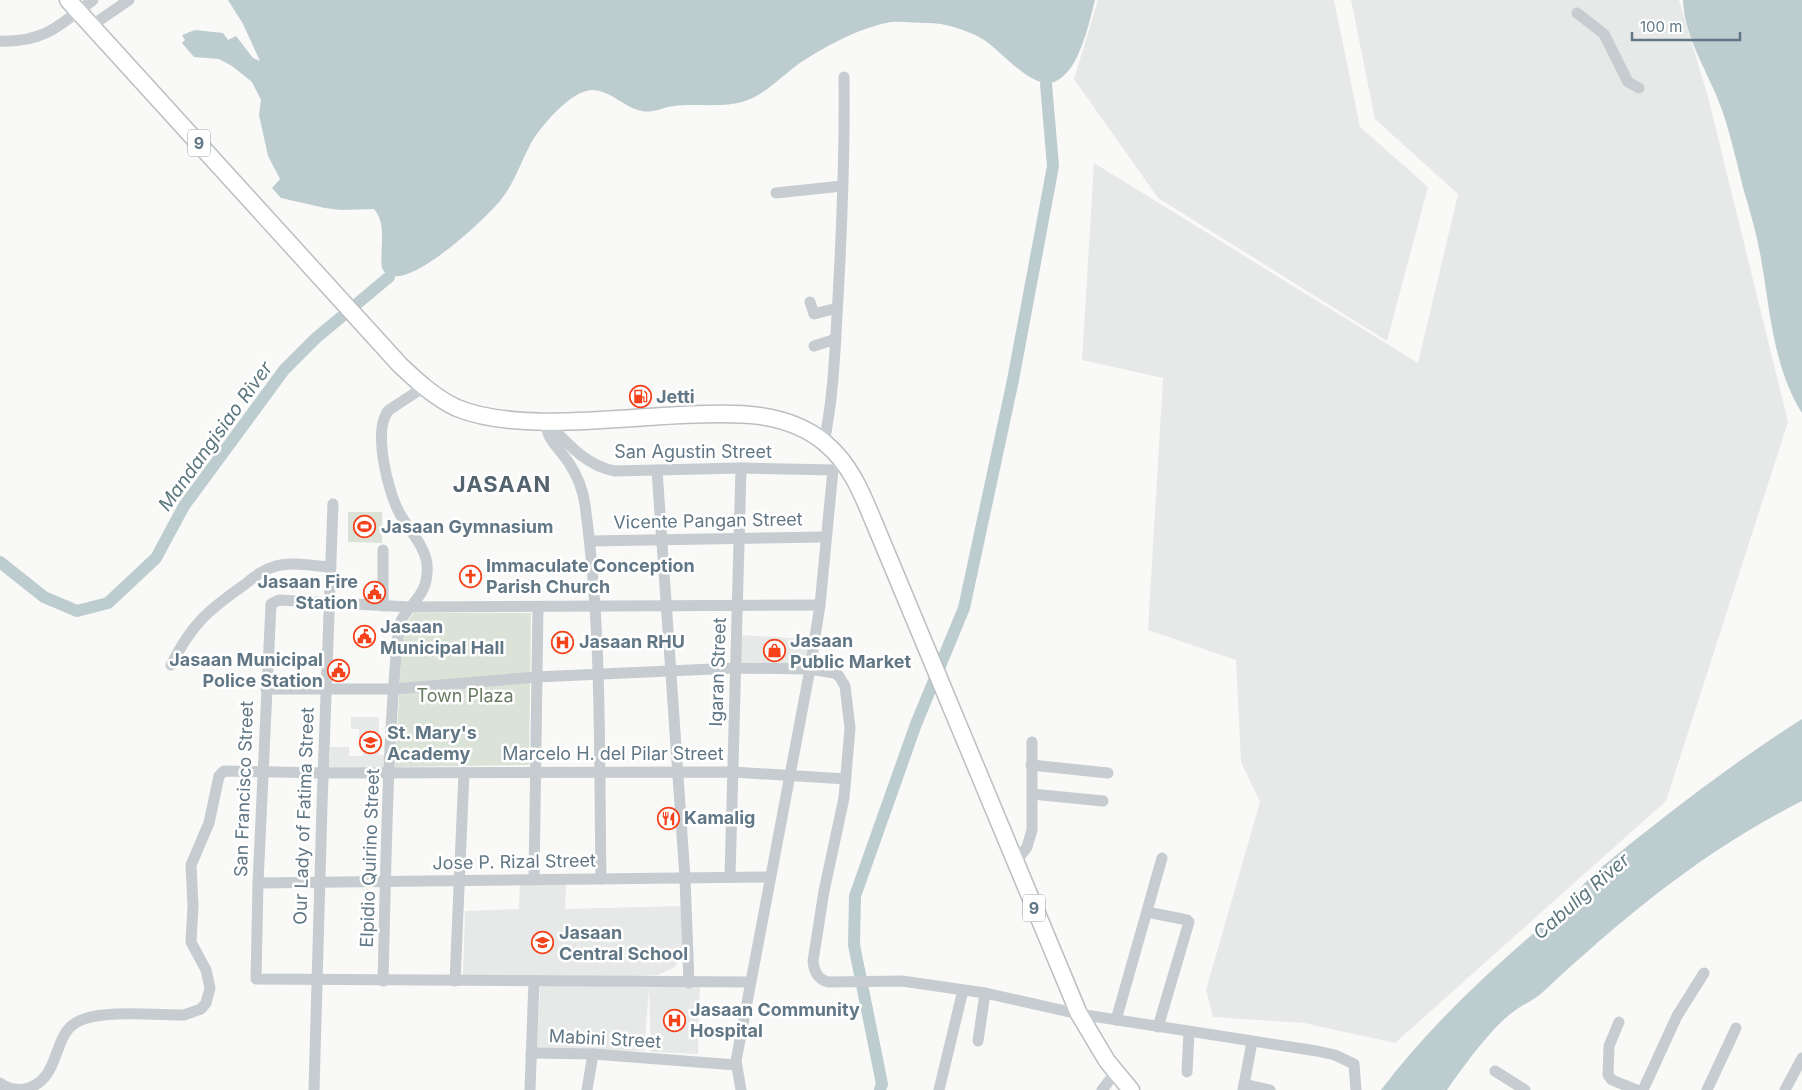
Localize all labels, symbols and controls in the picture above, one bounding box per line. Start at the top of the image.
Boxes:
scale bar [1632,10,1740,42]
text: 100 m [1640,17,1682,36]
road number: 9 [188,130,210,156]
water label: Mandangisiao River [153,356,278,516]
fuel station icon: Jetti [628,385,652,409]
place label: Jetti [656,386,695,407]
street label: San Agustin Street [614,441,772,462]
district label: JASAAN [453,471,551,497]
street label: Vicente Pangan Street [613,508,803,533]
sports icon: Jasaan Gymnasium [353,515,377,539]
place label: Jasaan Gymnasium [381,516,553,537]
place label: Immaculate Conception Parish Church [486,555,695,597]
church icon: Immaculate Conception Parish Church [458,564,482,588]
place label: Jasaan Fire Station [258,571,358,613]
public building icon: Jasaan Fire Station [362,580,386,604]
place label: Jasaan Municipal Hall [380,616,504,658]
street label: Igaran Street [705,617,730,727]
public building icon: Jasaan Municipal Hall [352,625,376,649]
hospital icon: Jasaan RHU [551,630,575,654]
place label: Jasaan Public Market [790,630,911,672]
place label: Jasaan RHU [579,631,685,652]
shop icon: Jasaan Public Market [762,639,786,663]
place label: Jasaan Municipal Police Station [169,649,323,691]
public building icon: Jasaan Municipal Police Station [327,658,351,682]
park label: Town Plaza [416,685,514,706]
street label: San Francisco Street [230,701,257,877]
street label: Our Lady of Fatima Street [289,707,318,925]
place label: St. Mary's Academy [387,722,477,764]
school or university icon: St. Mary's Academy [359,731,383,755]
street label: Marcelo H. del Pilar Street [502,743,724,764]
street label: Elpidio Quirino Street [356,768,383,948]
restaurant icon: Kamalig [656,806,680,830]
place label: Kamalig [684,807,755,828]
water label: Cabulig River [1529,848,1635,944]
street label: Jose P. Rizal Street [432,850,596,873]
road number: 9 [1023,894,1045,921]
place label: Jasaan Central School [559,922,688,964]
school or university icon: Jasaan Central School [531,931,555,955]
place label: Jasaan Community Hospital [690,999,860,1041]
hospital icon: Jasaan Community Hospital [662,1008,686,1032]
street label: Mabini Street [548,1025,662,1052]

